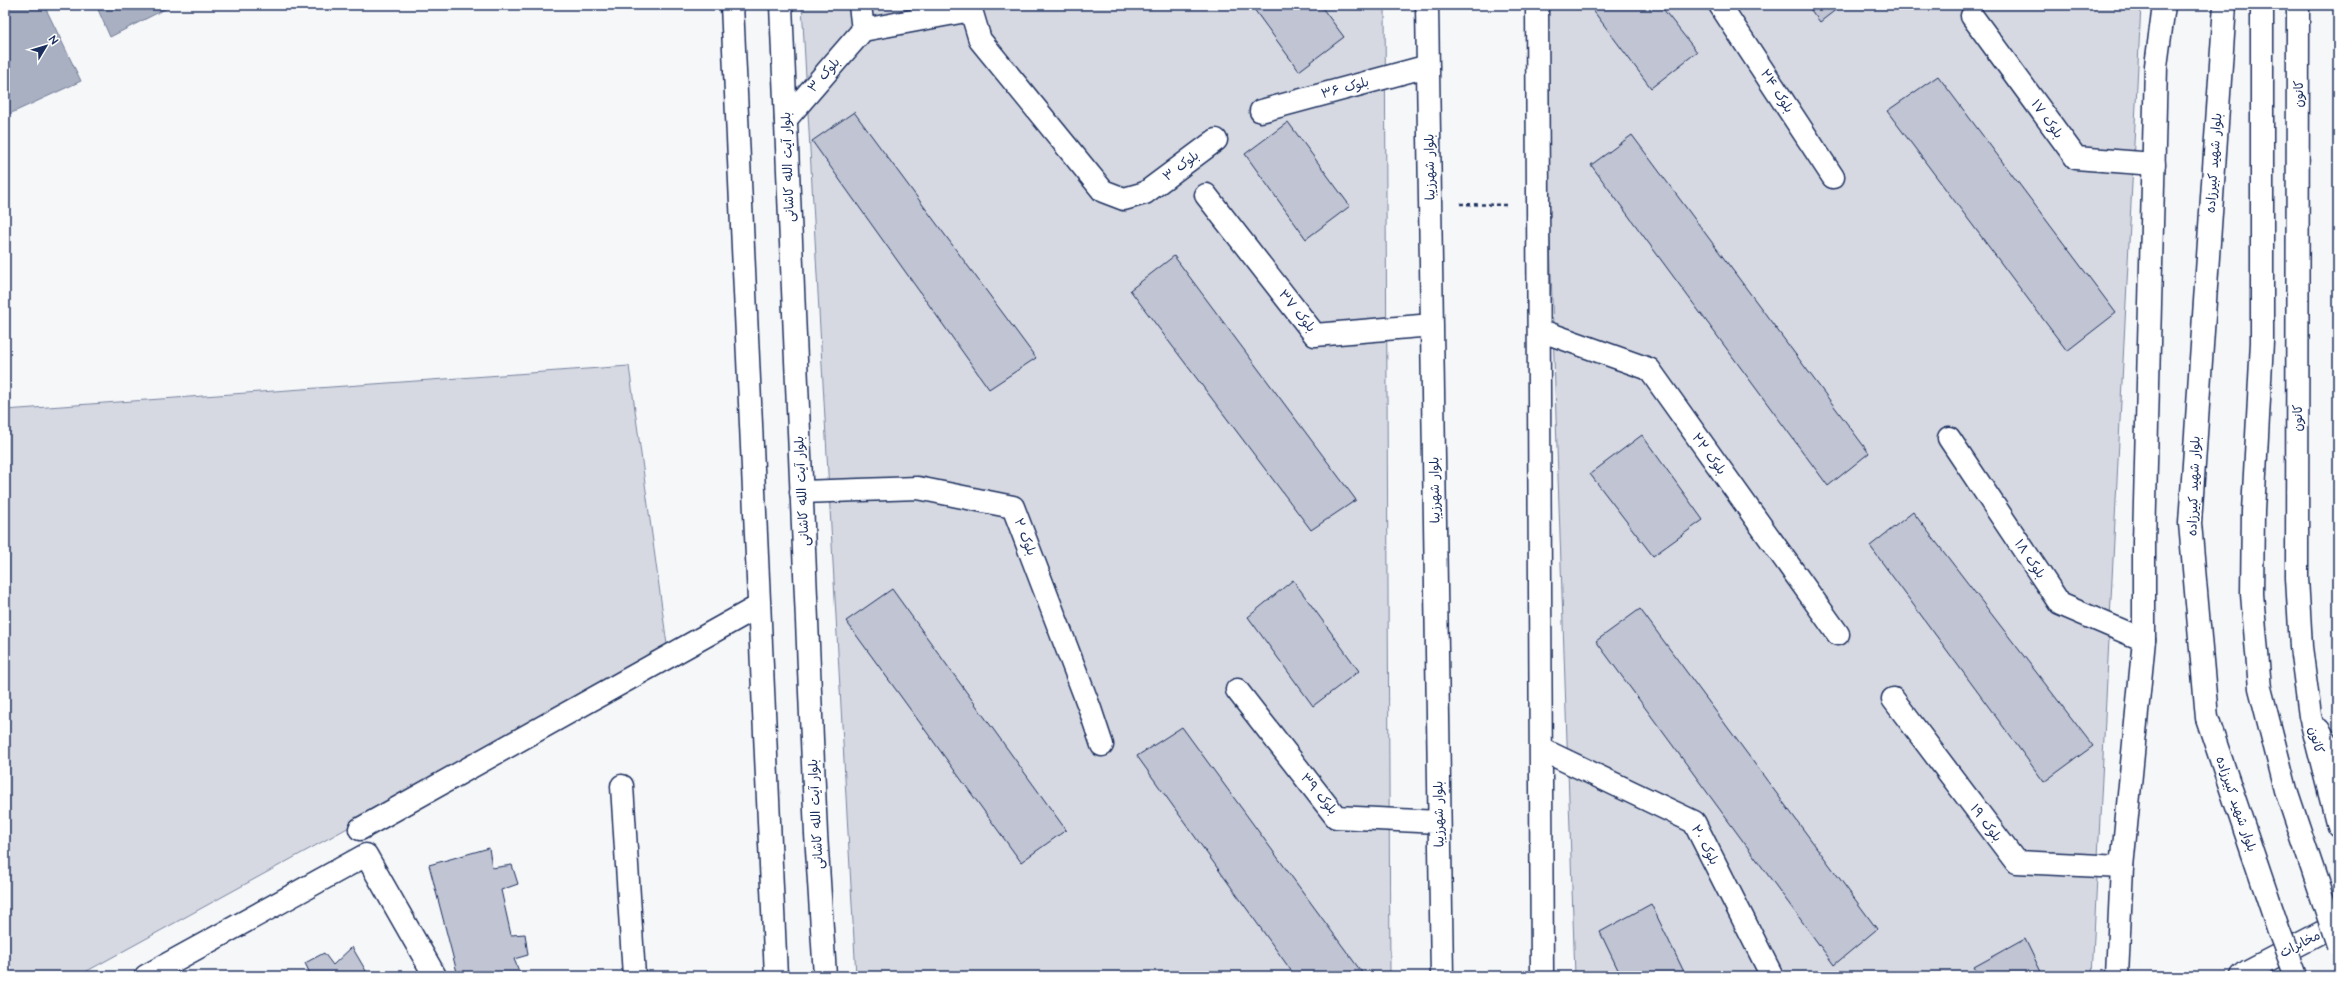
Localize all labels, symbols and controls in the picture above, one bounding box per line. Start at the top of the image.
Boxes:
north arrow [26,26,66,66]
text: N [45,33,62,48]
street label: بلوک ۳ [804,54,844,96]
street label: بلوک ۲۴ [1756,66,1798,116]
street label: بلوک ۳۶ [1319,73,1371,103]
street label: کانون [2290,80,2308,108]
street label: بلوک ۱۷ [2027,96,2067,142]
street label: بلوار آیت الله کاشانی [777,111,799,223]
street label: بلوار شهید کبیرزاده [2202,112,2226,214]
street label: بلوار شهرزیبا [1420,134,1440,200]
street label: بلوک ۳ [1159,147,1203,185]
street label: بلوک ۳۷ [1274,286,1320,336]
street label: کانون [2289,404,2307,432]
street label: بلوک ۲۲ [1688,429,1730,479]
street label: بلوار آیت الله کاشانی [790,435,814,547]
street label: بلوار شهید کبیرزاده [2183,436,2205,536]
street label: بلوار شهرزیبا [1425,457,1445,523]
street label: بلوک ۲ [1010,516,1040,558]
street label: بلوک ۱۸ [2010,536,2050,582]
street label: کانون [2304,725,2328,756]
street label: بلوار شهید کبیرزاده [2211,754,2261,854]
street label: بلوار آیت الله کاشانی [804,758,828,870]
street label: بلوک ۳۹ [1296,769,1342,819]
street label: بلوار شهرزیبا [1429,781,1449,847]
street label: بلوک ۱۹ [1966,800,2006,846]
street label: بلوک ۲۰ [1687,822,1723,868]
street label: مخابرات [2277,926,2323,962]

